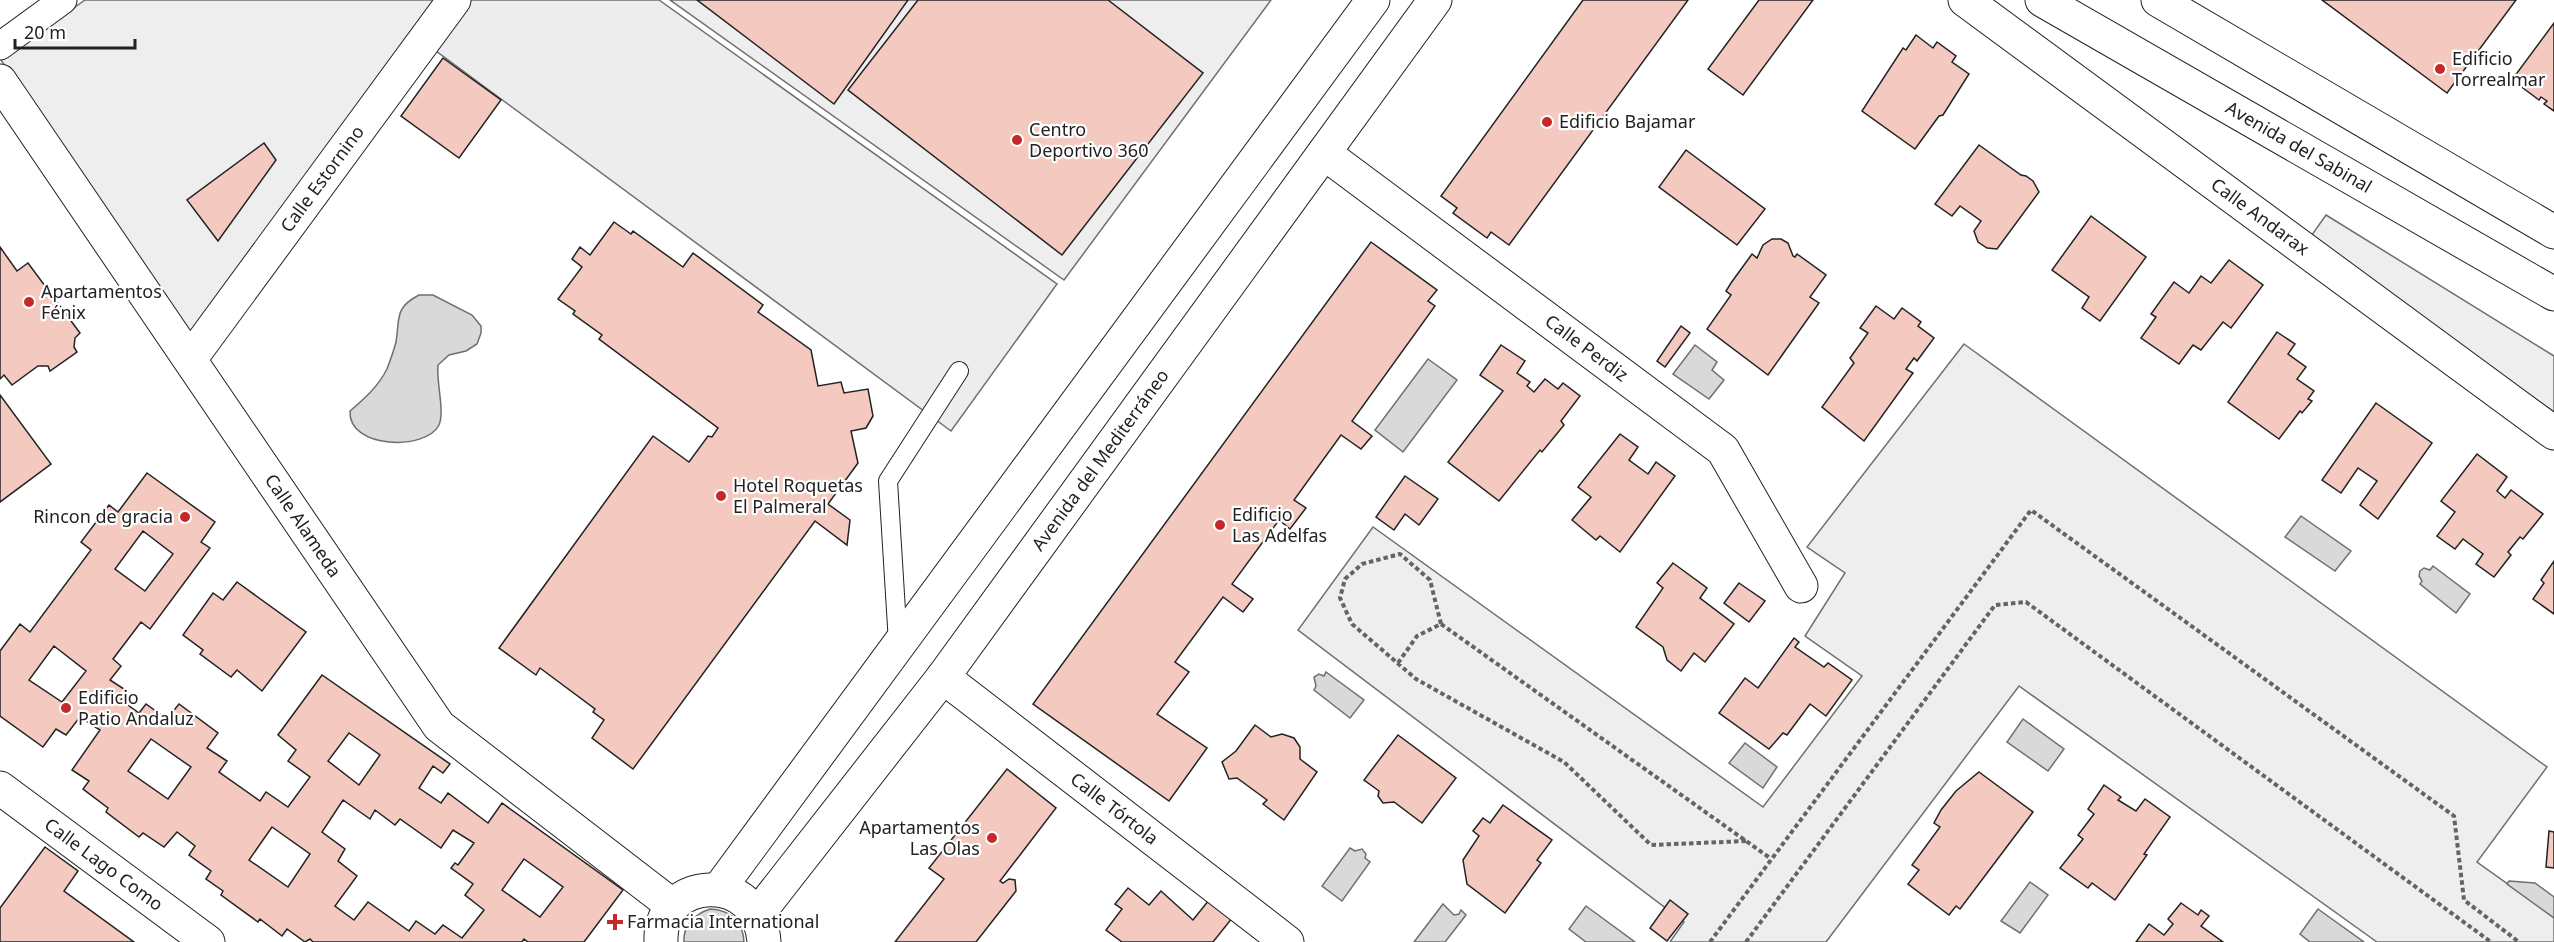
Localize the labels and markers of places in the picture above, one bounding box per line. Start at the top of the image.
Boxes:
place label: Edificio Torrealmar [2452,46,2546,91]
marker: Edificio Torrealmar [2433,62,2447,76]
place label: Edificio Bajamar [1559,109,1696,133]
marker: Edificio Bajamar [1540,115,1554,129]
place label: Centro Deportivo 360 [1029,117,1148,162]
marker: Centro Deportivo 360 [1010,133,1024,147]
place label: Apartamentos Fénix [41,279,162,324]
marker: Apartamentos Fénix [22,295,36,309]
place label: Hotel Roquetas El Palmeral [733,473,863,518]
marker: Hotel Roquetas El Palmeral [714,489,728,503]
place label: Edificio Las Adelfas [1232,502,1327,547]
place label: Rincon de gracia [33,504,173,528]
marker: Rincon de gracia [178,510,192,524]
marker: Edificio Las Adelfas [1213,518,1227,532]
place label: Edificio Patio Andaluz [78,685,194,730]
marker: Edificio Patio Andaluz [59,701,73,715]
place label: Apartamentos Las Olas [859,815,980,860]
marker: Apartamentos Las Olas [985,831,999,845]
place label: Farmacia International [627,909,819,933]
marker: Farmacia International [608,915,622,929]

